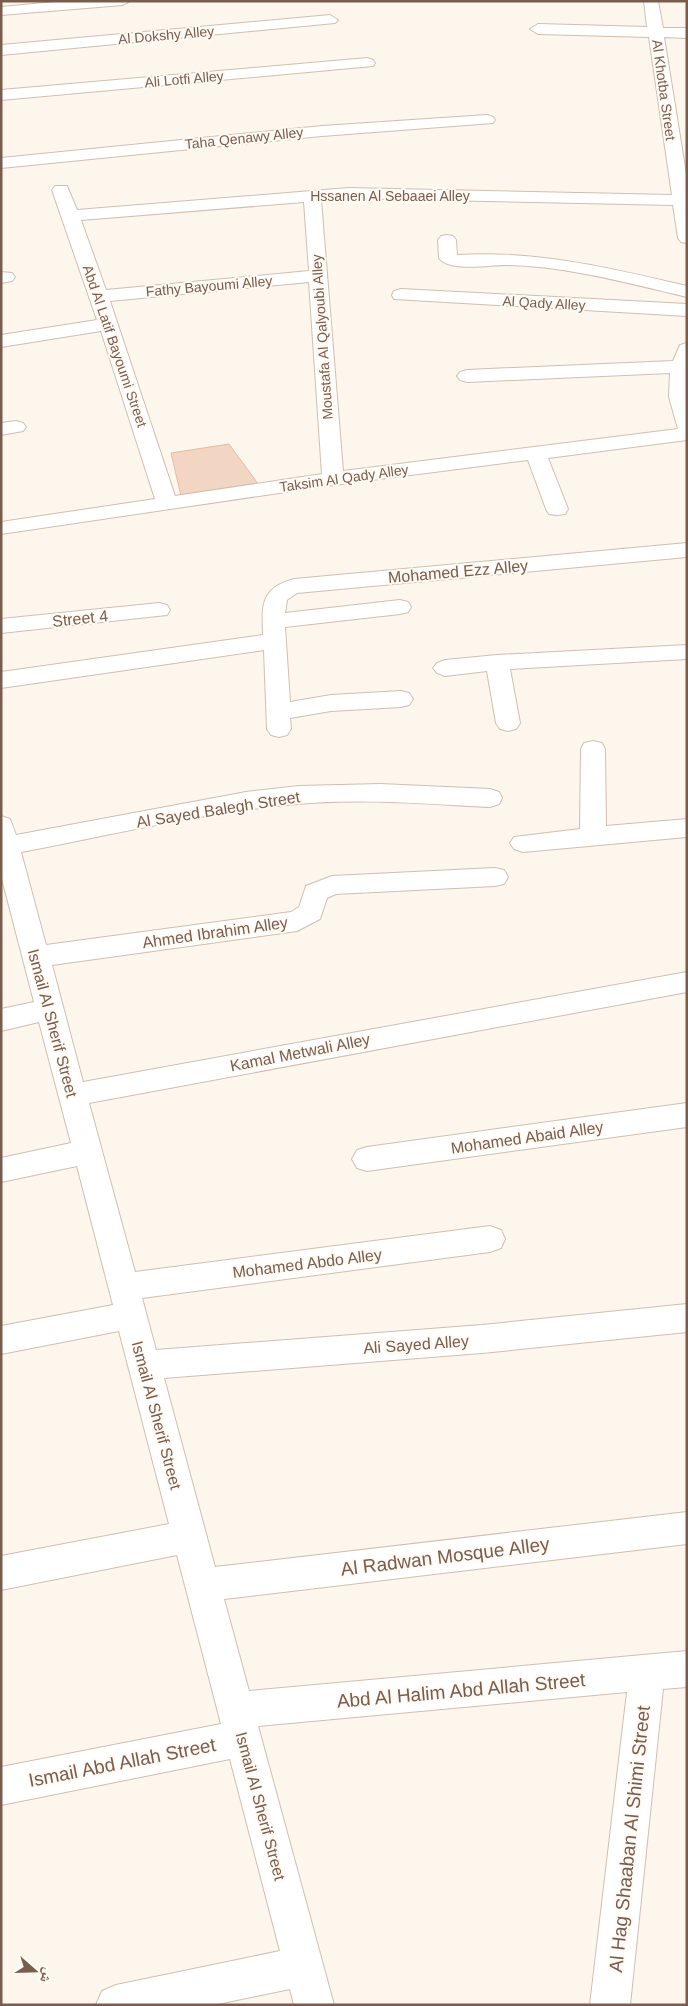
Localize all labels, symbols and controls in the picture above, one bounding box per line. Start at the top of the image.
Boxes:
street label: Al Dokshy Alley [117,23,215,47]
street label: Al Khotba Street [649,38,679,142]
street label: Ali Lotfi Alley [144,68,224,90]
street label: Taha Qenawy Alley [184,124,304,152]
street label: Hssanen Al Sebaaei Alley [310,188,470,204]
street label: Moustafa Al Qalyoubi Alley [308,254,336,420]
street label: Abd Al Latif Bayoumi Street [80,263,150,429]
street label: Fathy Bayoumi Alley [145,273,273,299]
street label: Al Qady Alley [502,293,586,313]
street label: Taksim Al Qady Alley [279,461,409,495]
street label: Mohamed Ezz Alley [387,557,529,586]
street label: Street 4 [51,607,109,630]
street label: Al Sayed Balegh Street [135,788,302,831]
street label: Ahmed Ibrahim Alley [141,914,289,951]
street label: Ismail Al Sherif Street [25,947,81,1100]
street label: Kamal Metwali Alley [229,1031,372,1074]
street label: Mohamed Abaid Alley [450,1118,604,1157]
street label: Mohamed Abdo Alley [231,1246,383,1281]
street label: Ali Sayed Alley [363,1332,469,1357]
street label: Ismail Al Sherif Street [129,1339,185,1492]
street label: Al Radwan Mosque Alley [339,1533,551,1580]
street label: Abd Al Halim Abd Allah Street [336,1669,587,1712]
street label: Al Hag Shaaban Al Shimi Street [605,1704,654,1974]
street label: Ismail Al Sherif Street [233,1730,289,1883]
street label: Ismail Abd Allah Street [27,1734,218,1791]
north arrow [10,1946,60,1996]
text: ش [36,1965,57,1985]

